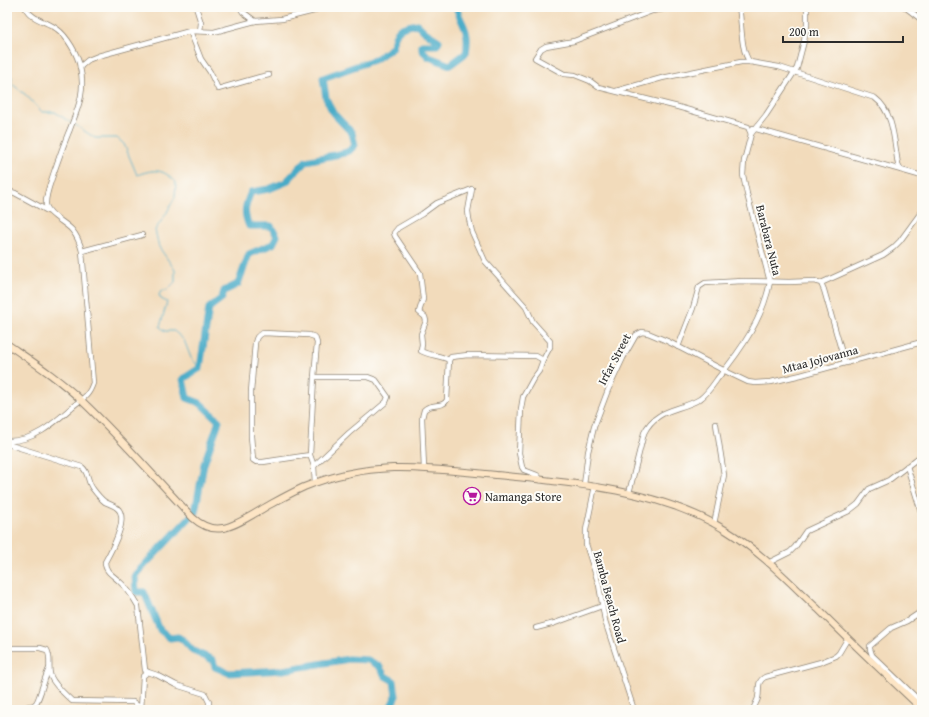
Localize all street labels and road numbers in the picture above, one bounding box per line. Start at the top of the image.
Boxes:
street label: Barabara Nuta [752,203,786,277]
street label: Irfar Street [593,330,635,388]
street label: Mtaa Jojovanna [780,341,860,377]
street label: Bamba Beach Road [590,549,631,645]

